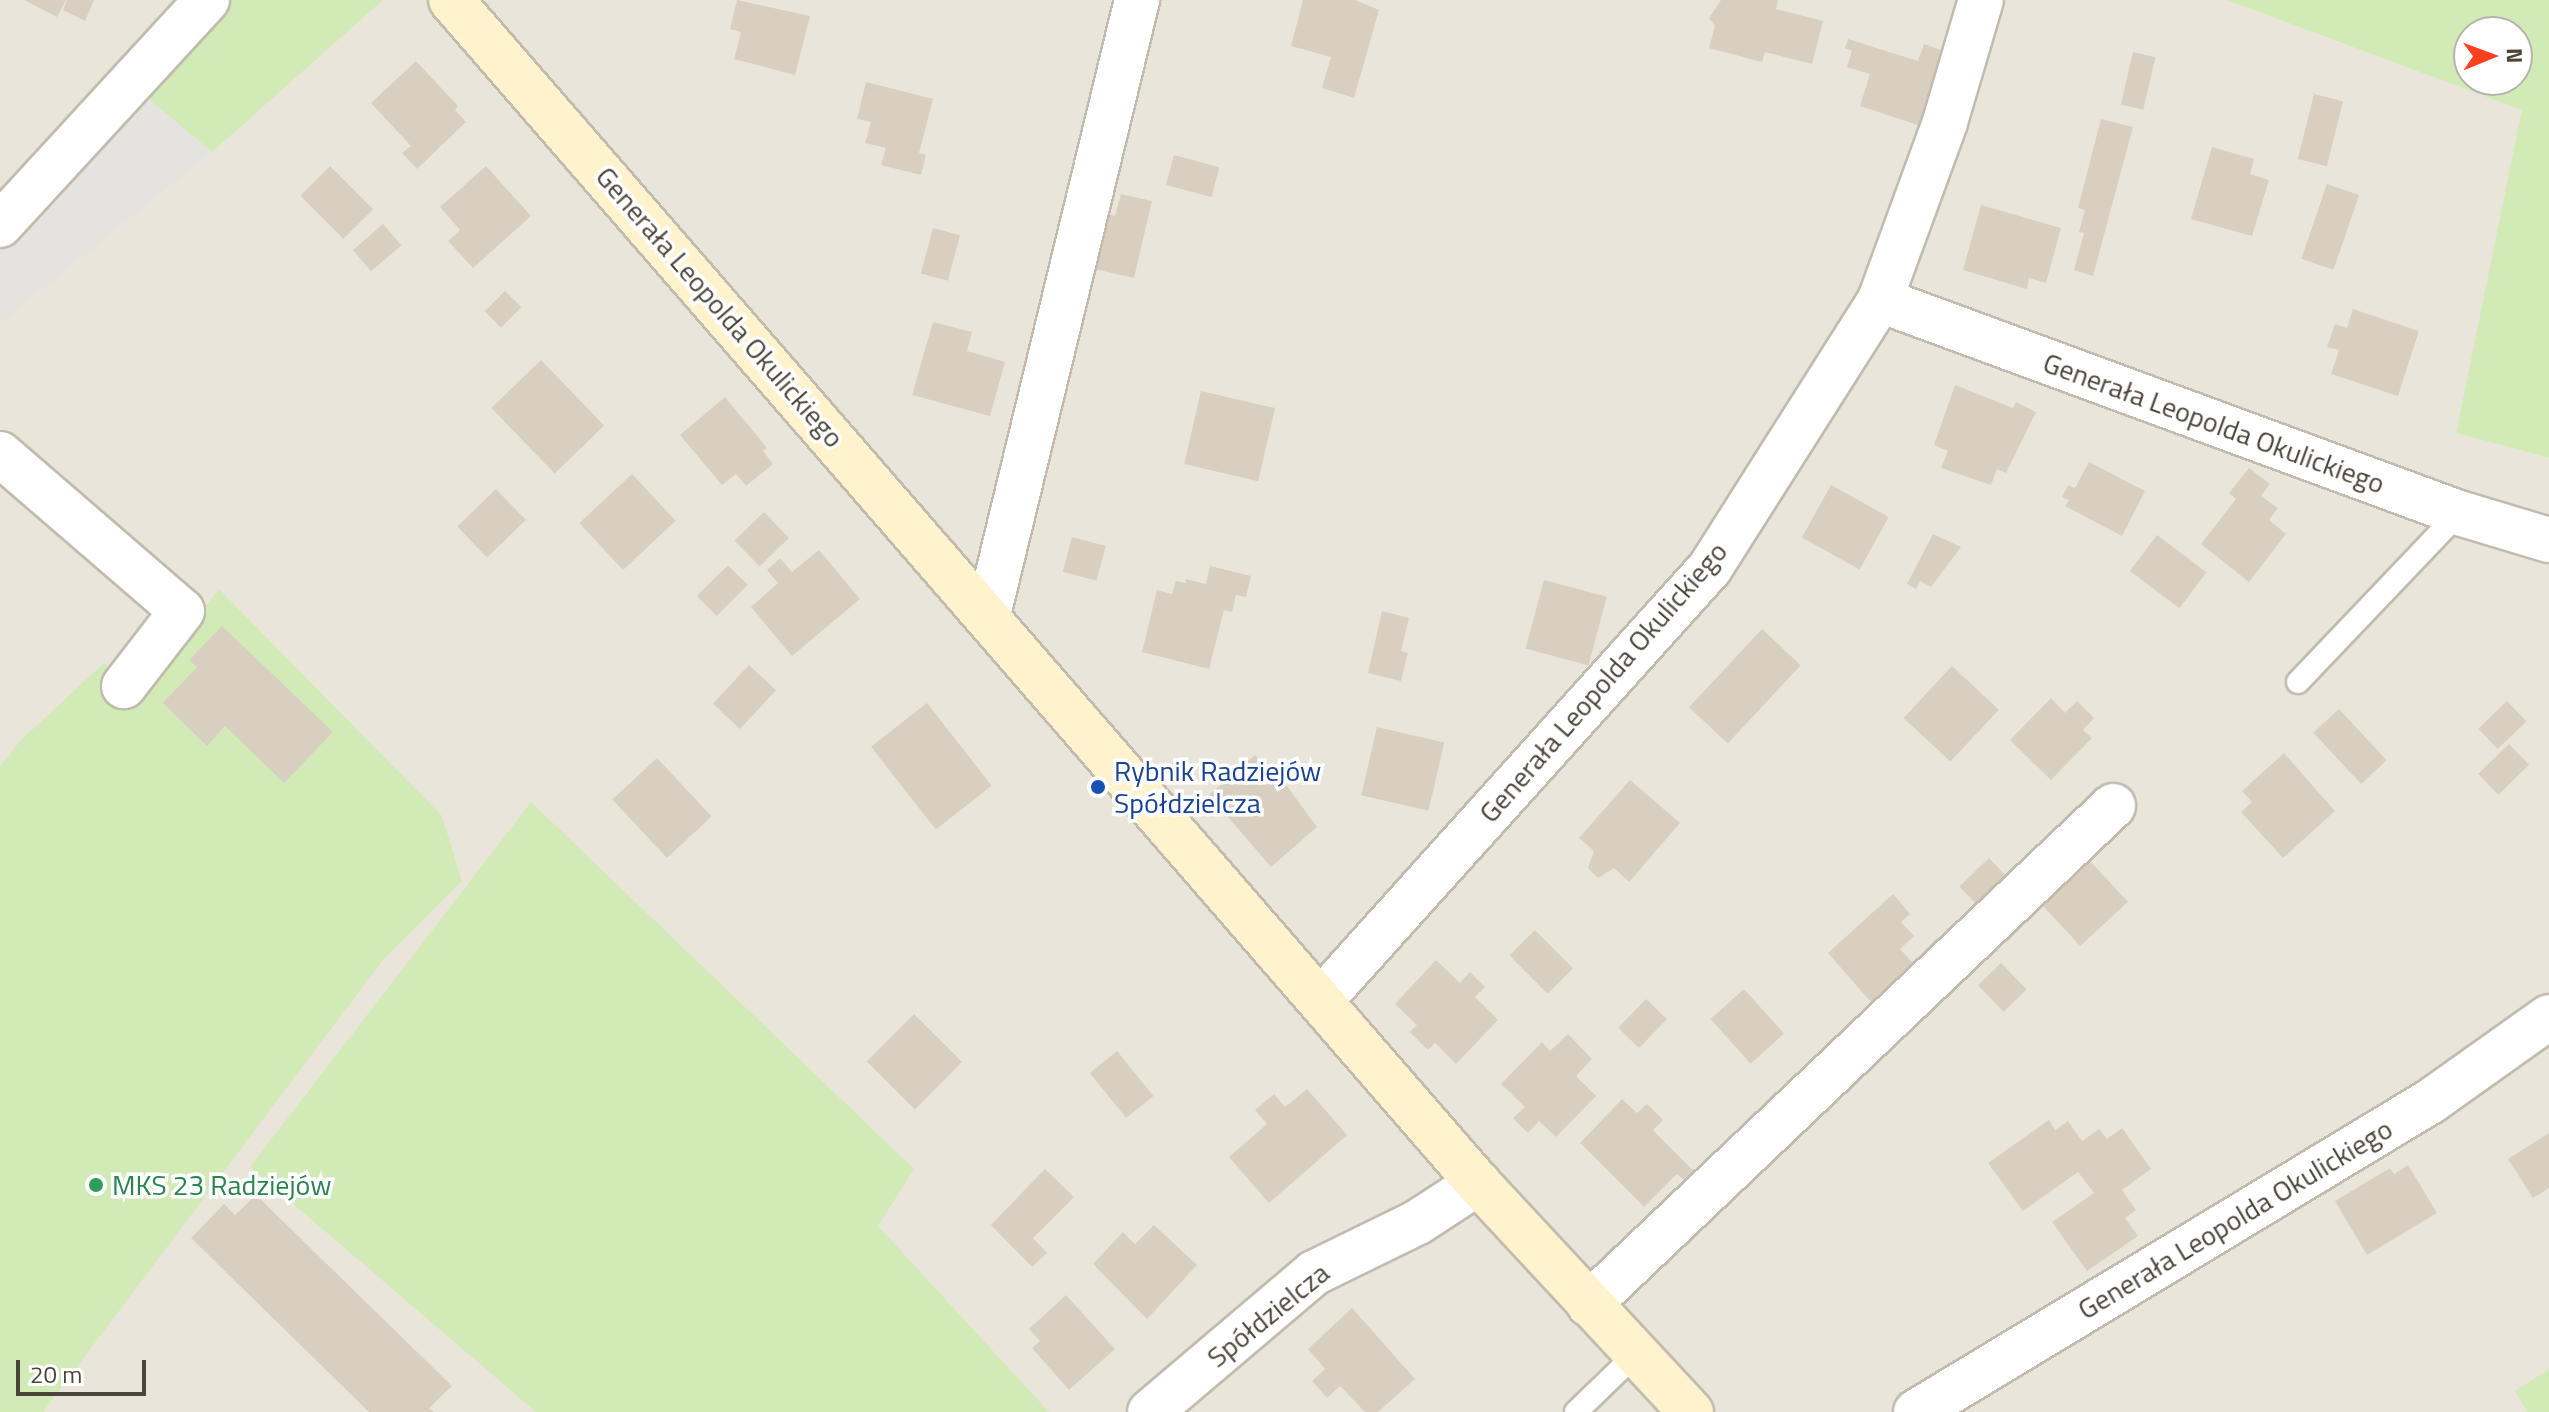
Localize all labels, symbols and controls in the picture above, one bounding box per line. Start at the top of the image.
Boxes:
north arrow [2453,16,2533,96]
text: N [2498,48,2532,64]
street label: Generała Leopolda Okulickiego [589,160,851,454]
street label: Generała Leopolda Okulickiego [2039,346,2389,500]
street label: Generała Leopolda Okulickiego [1472,535,1734,829]
place label: Rybnik Radziejów Spółdzielcza [1114,754,1321,820]
marker: Rybnik Radziejów Spółdzielcza [1089,778,1107,796]
street label: Generała Leopolda Okulickiego [2072,1112,2398,1326]
place label: MKS 23 Radziejów [112,1168,332,1202]
marker: MKS 23 Radziejów [87,1176,105,1194]
street label: Spółdzielcza [1200,1256,1336,1374]
scale bar [20,1344,150,1394]
text: 20 m [30,1356,82,1392]

